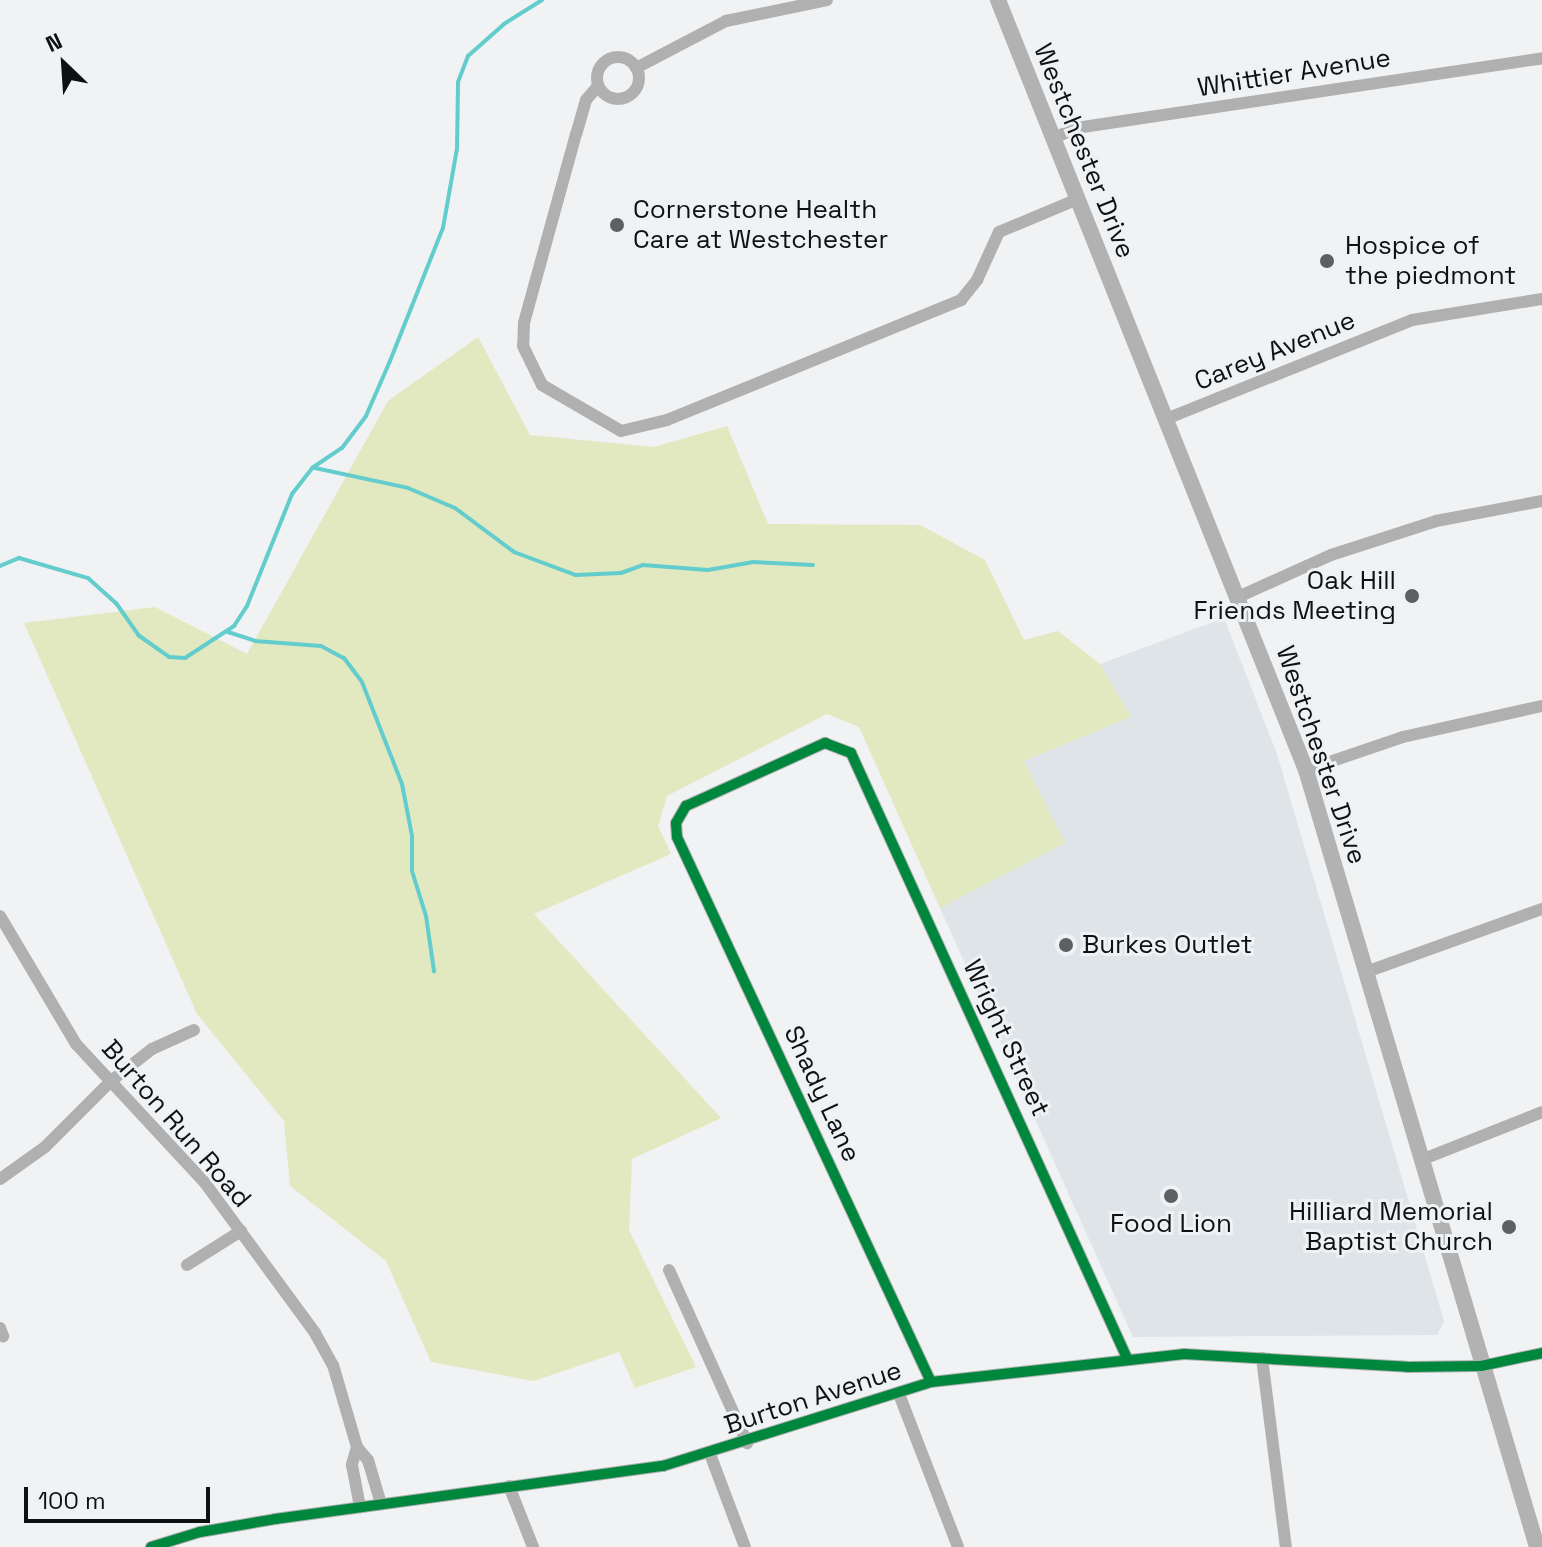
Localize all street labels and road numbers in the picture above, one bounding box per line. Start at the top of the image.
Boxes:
street label: Westchester Drive [1027,39,1141,263]
street label: Whittier Avenue [1195,42,1393,104]
street label: Carey Avenue [1190,305,1360,397]
street label: Westchester Drive [1269,642,1373,868]
street label: Wright Street [956,955,1056,1121]
street label: Shady Lane [777,1021,867,1167]
street label: Burton Run Road [95,1034,257,1214]
street label: Burton Avenue [720,1355,906,1441]

